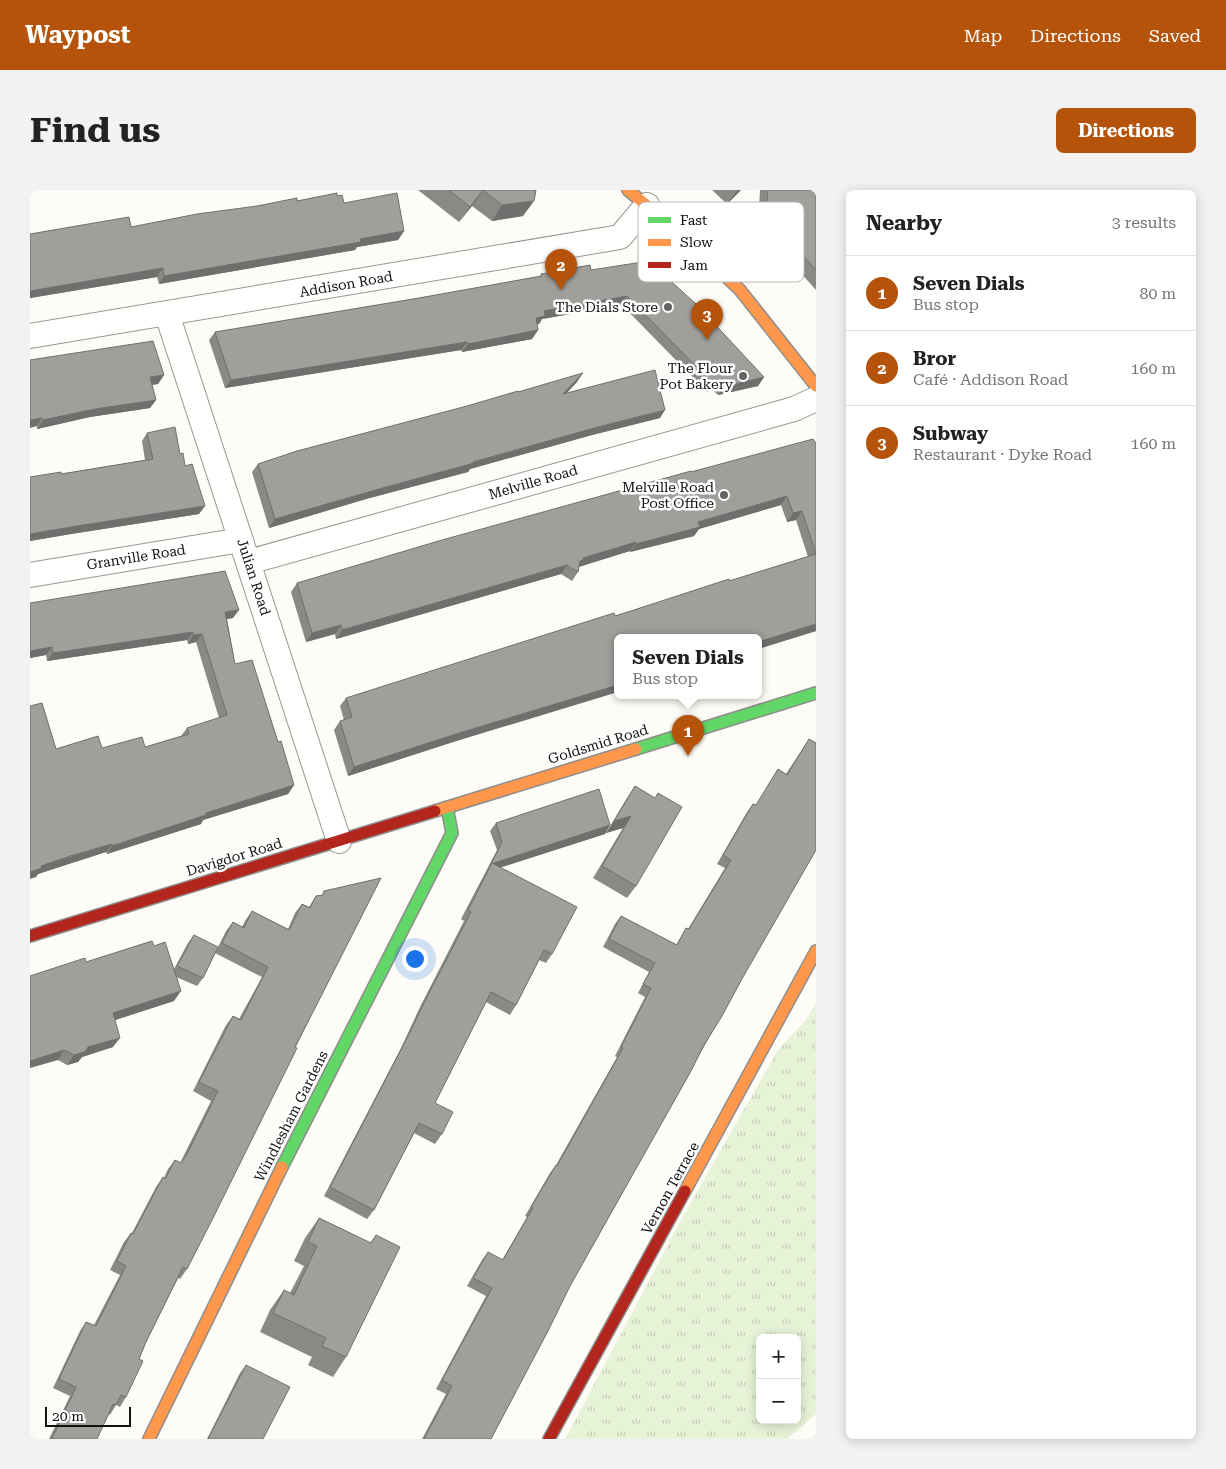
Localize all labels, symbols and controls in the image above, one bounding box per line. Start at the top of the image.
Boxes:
text: Waypost [25,21,130,49]
text: Map [964,25,1002,46]
text: Directions [1030,25,1121,46]
text: Saved [1149,25,1201,46]
button: Directions [1056,108,1196,153]
text: Find us [30,110,160,151]
legend [638,202,804,282]
text: Nearby [866,211,942,235]
text: Fast [680,212,707,228]
text: 3 results [1112,213,1176,232]
text: Slow [680,234,713,250]
pin: 2 [545,249,577,290]
text: Jam [680,257,708,273]
street label: Addison Road [298,268,394,300]
text: Seven Dials [913,272,1025,295]
text: 1 [878,284,886,303]
text: 80 m [1139,284,1176,303]
text: Bus stop [913,295,979,314]
place label: The Dials Store [555,299,658,315]
pin: 3 [691,299,723,340]
marker: The Dials Store [662,301,674,313]
text: Bror [913,347,956,370]
text: 2 [878,359,886,378]
text: 160 m [1130,359,1176,378]
place label: The Flour Pot Bakery [660,360,734,392]
marker: The Flour Pot Bakery [737,370,749,382]
text: Café · Addison Road [913,370,1068,389]
text: Subway [913,422,988,445]
text: 3 [878,434,886,453]
text: 160 m [1130,434,1176,453]
text: Restaurant · Dyke Road [913,445,1092,464]
street label: Melville Road [487,462,579,502]
place label: Melville Road Post Office [622,479,714,511]
marker: Melville Road Post Office [718,489,730,501]
street label: Julian Road [234,537,274,617]
street label: Granville Road [85,541,187,573]
popup [614,634,762,699]
text: Seven Dials [632,646,744,669]
text: Bus stop [632,669,698,688]
pin: 1 [672,715,704,756]
street label: Goldsmid Road [546,721,650,767]
street label: Davigdor Road [184,835,284,879]
your location [402,946,428,972]
street label: Windlesham Gardens [251,1048,331,1184]
street label: Vernon Terrace [638,1139,702,1237]
map controls [756,1334,801,1424]
button: + [756,1334,801,1379]
button: − [756,1379,801,1424]
scale bar [45,1404,131,1427]
text: 20 m [52,1408,84,1424]

